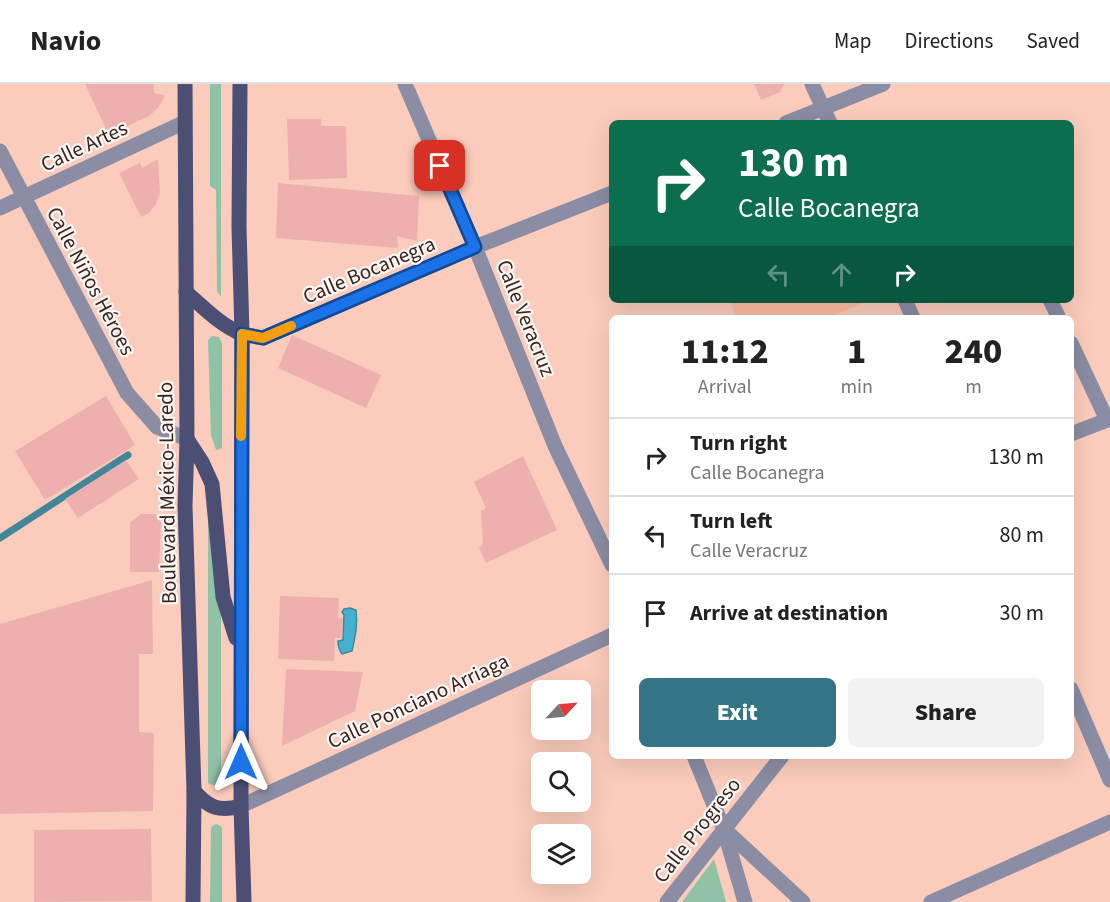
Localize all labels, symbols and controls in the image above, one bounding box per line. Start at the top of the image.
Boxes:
text: Navio [30,21,101,61]
text: Map [834,26,872,56]
text: Directions [905,26,993,56]
text: Saved [1026,26,1080,56]
street label: Calle Artes [36,113,132,179]
text: 130 m [738,133,849,193]
pin [414,140,465,191]
icon: right [639,144,717,222]
icon: arrive [423,149,456,182]
text: Calle Bocanegra [738,189,920,228]
street label: Calle Niños Héroes [39,201,143,361]
street label: Calle Bocanegra [298,229,440,311]
street label: Calle Veracruz [489,255,563,381]
icon: left [762,258,795,291]
icon: ahead [825,258,858,291]
icon: right [888,258,921,291]
text: 11:12 [681,326,769,377]
text: 1 [847,326,866,377]
text: 240 [945,326,1002,377]
text: Arrival [698,373,752,401]
text: min [840,373,873,401]
text: m [965,373,982,401]
street label: Boulevard México-Laredo [150,382,184,604]
text: Turn right [690,427,787,459]
icon: right [639,441,672,474]
text: 130 m [989,441,1044,473]
text: Calle Bocanegra [690,459,825,487]
text: Turn left [690,505,772,537]
icon: left [639,519,672,552]
text: 80 m [999,519,1044,551]
text: Calle Veracruz [690,537,808,565]
icon: arrive [639,597,672,630]
text: Arrive at destination [690,597,888,629]
text: 30 m [999,597,1044,629]
street label: Calle Ponciano Arriaga [322,646,514,756]
button: Exit [639,678,836,747]
button: Share [848,678,1044,747]
north arrow [531,680,591,740]
map controls [531,680,591,884]
position arrow [209,730,273,794]
button: search [531,752,591,812]
street label: Calle Progreso [646,771,748,889]
button: layers [531,824,591,884]

